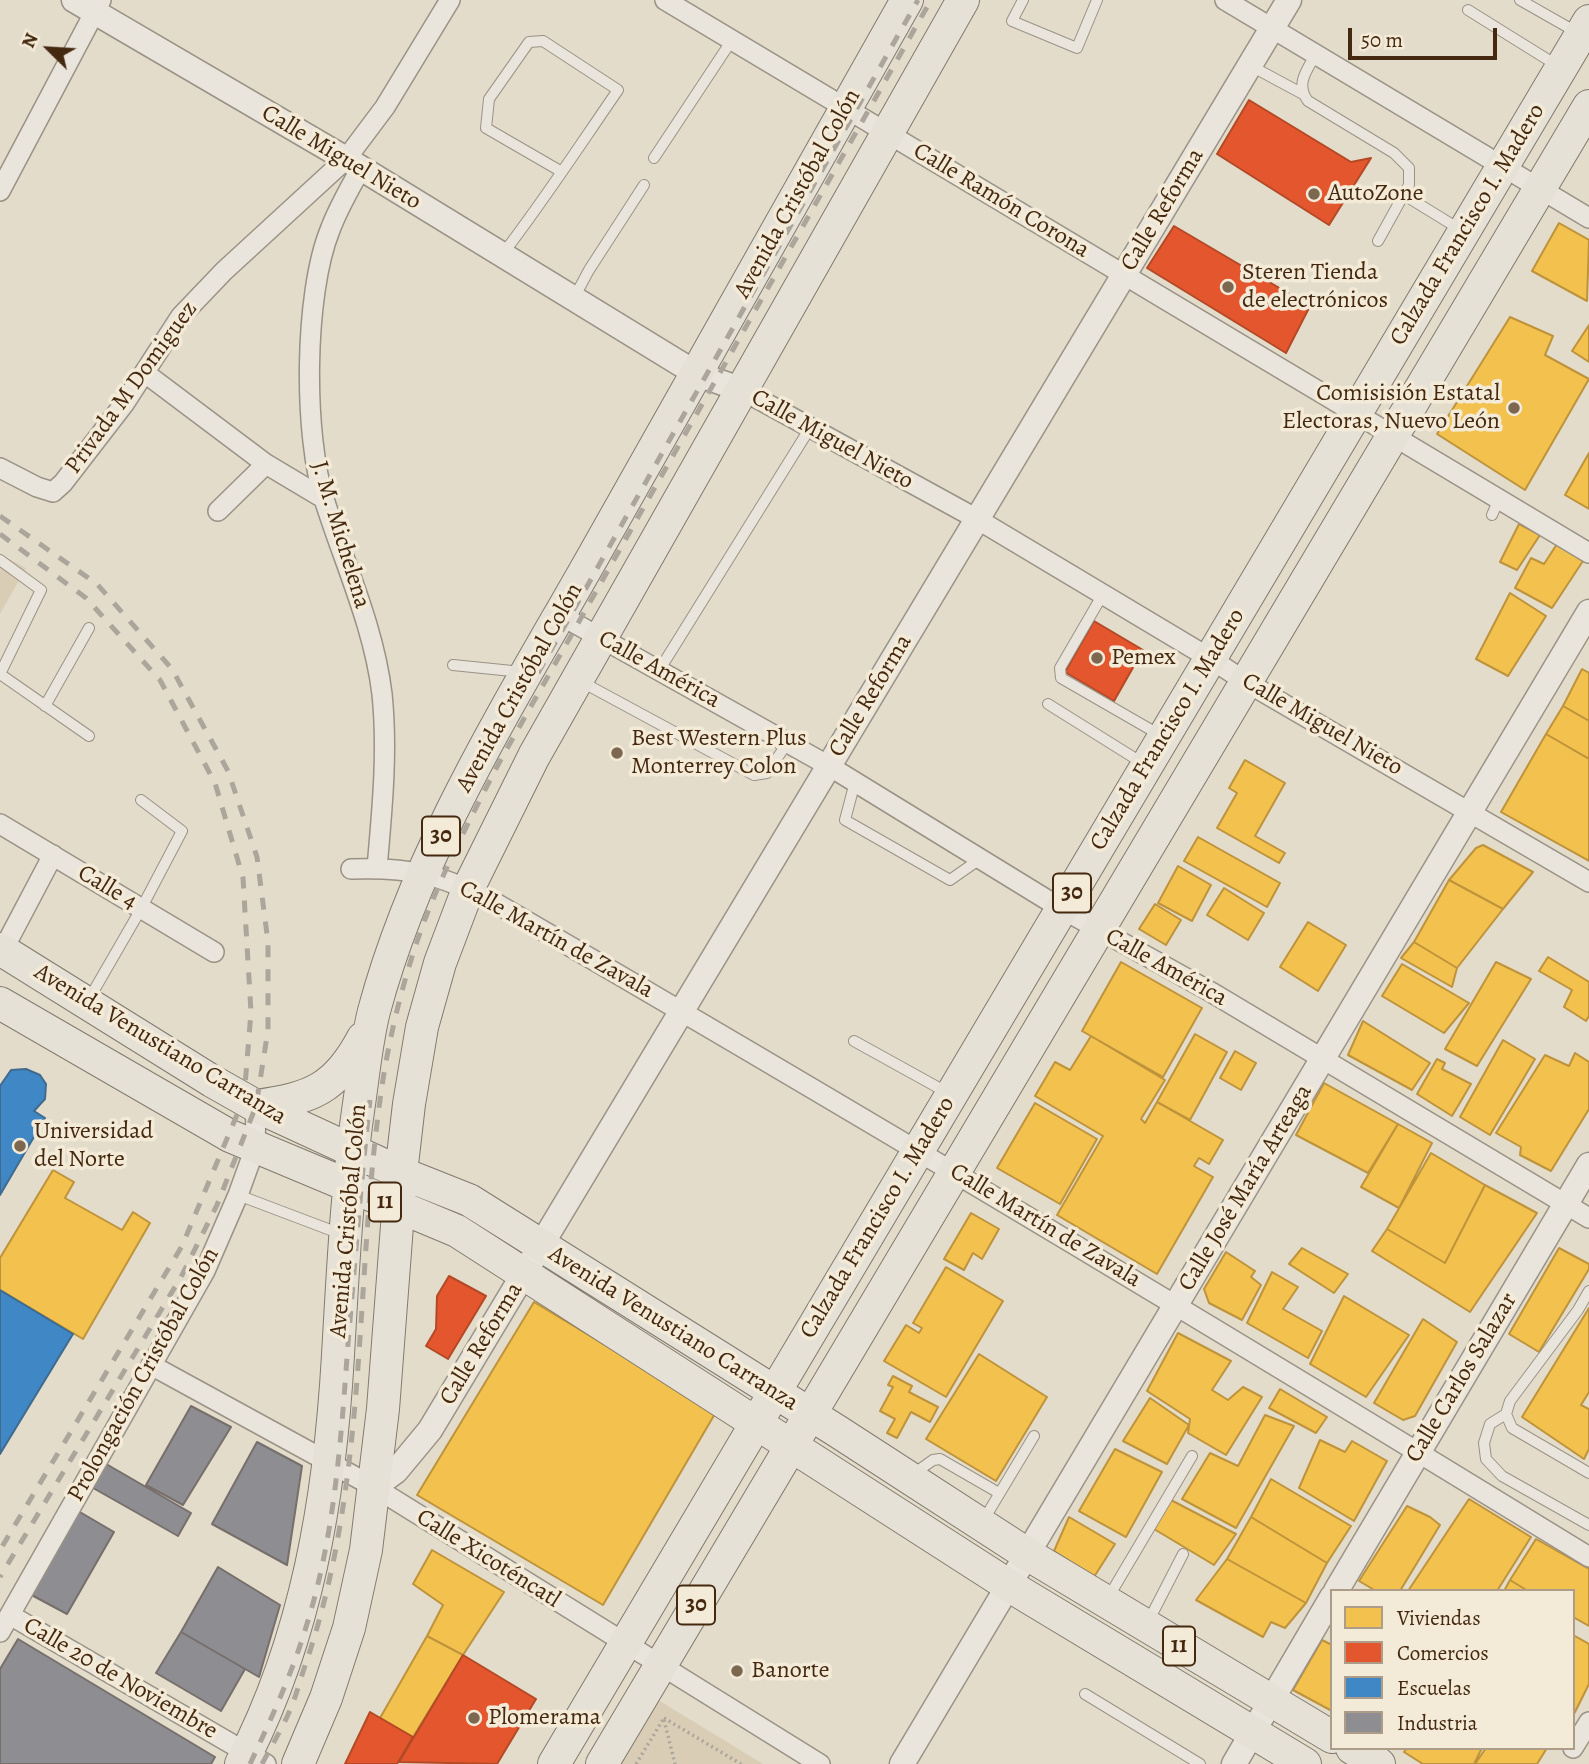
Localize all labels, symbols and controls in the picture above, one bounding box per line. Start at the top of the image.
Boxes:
north arrow [14,14,84,84]
scale bar [1351,14,1500,58]
text: 50 m [1361,26,1403,54]
text: N [15,29,45,52]
street label: Avenida Cristóbal Colón [728,84,868,304]
street label: Calle Miguel Nieto [256,99,426,217]
street label: Calzada Francisco I. Madero [1384,99,1552,351]
street label: Calle Ramón Corona [908,137,1094,265]
street label: Calle Reforma [1115,143,1211,277]
place label: AutoZone [1328,180,1423,208]
marker: AutoZone [1306,186,1322,202]
place label: Steren Tienda de electrónicos [1242,259,1388,315]
marker: Steren Tienda de electrónicos [1220,279,1236,295]
street label: Privada M Domiguez [60,296,204,480]
place label: Comisisión Estatal Electoras, Nuevo León [1282,380,1500,436]
street label: Calle Miguel Nieto [746,384,918,496]
marker: Comisisión Estatal Electoras, Nuevo León [1506,400,1522,416]
street label: J. M. Michelena [304,458,376,612]
street label: Avenida Cristóbal Colón [450,578,590,798]
street label: Calzada Francisco I. Madero [1084,604,1252,856]
street label: Calle América [593,625,725,715]
street label: Calle Reforma [823,629,919,763]
place label: Pemex [1111,644,1176,672]
marker: Pemex [1089,650,1105,666]
street label: Calle Miguel Nieto [1236,667,1408,783]
place label: Best Western Plus Monterrey Colon [631,725,807,781]
marker: Best Western Plus Monterrey Colon [609,745,625,761]
road number: 30 [422,816,460,856]
street label: Calle 4 [72,859,142,917]
road number: 30 [1053,874,1091,912]
street label: Calle Martín de Zavala [454,875,658,1005]
street label: Calle América [1100,923,1232,1013]
street label: Avenida Venustiano Carranza [29,958,291,1132]
street label: Calle José María Arteaga [1173,1079,1319,1297]
street label: Calzada Francisco I. Madero [794,1092,962,1344]
street label: Avenida Cristóbal Colón [324,1103,374,1339]
place label: Universidad del Norte [34,1118,153,1174]
marker: Universidad del Norte [12,1138,28,1154]
street label: Calle Martín de Zavala [944,1158,1146,1294]
road number: 11 [369,1182,401,1222]
street label: Avenida Venustiano Carranza [543,1240,803,1418]
street label: Prolongación Cristóbal Colón [62,1243,226,1507]
street label: Calle Reforma [434,1277,530,1411]
street label: Calle Carlos Salazar [1400,1288,1524,1468]
street label: Calle Xicoténcatl [411,1503,565,1615]
road number: 30 [677,1586,715,1624]
legend [1330,1589,1575,1750]
text: Viviendas [1397,1604,1481,1632]
street label: Calle 20 de Noviembre [18,1612,222,1746]
road number: 11 [1163,1626,1195,1666]
text: Comercios [1397,1639,1489,1667]
place label: Banorte [751,1657,829,1685]
marker: Banorte [729,1663,745,1679]
text: Escuelas [1397,1674,1471,1702]
place label: Plomerama [488,1704,601,1732]
text: Industria [1397,1709,1478,1737]
marker: Plomerama [466,1710,482,1726]

